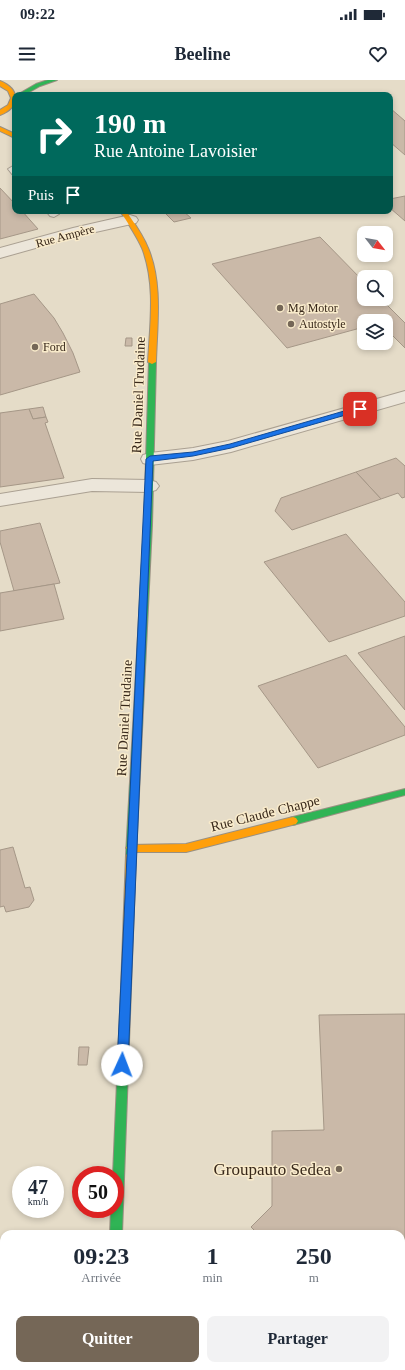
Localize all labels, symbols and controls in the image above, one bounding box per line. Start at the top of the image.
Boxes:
text: 09:22 [20,6,55,22]
icon: menu [16,43,38,65]
icon: heart [367,43,389,65]
text: Beeline [175,44,231,64]
icon: right [28,108,80,160]
text: 190 m [94,108,166,139]
text: Rue Antoine Lavoisier [94,141,257,161]
icon: arrive [62,184,84,206]
text: Puis [28,187,54,203]
street label: Rue Ampère [34,221,96,251]
north arrow [357,226,393,262]
map controls [357,226,393,350]
button: search [357,270,393,306]
place label: Mg Motor [288,301,338,315]
marker: Mg Motor [275,303,285,313]
button: layers [357,314,393,350]
place label: Autostyle [299,317,346,331]
marker: Autostyle [286,319,296,329]
street label: Rue Daniel Trudaine [129,336,148,454]
place label: Ford [43,340,66,354]
marker: Ford [30,342,40,352]
pin [343,392,377,426]
icon: arrive [349,398,371,420]
street label: Rue Daniel Trudaine [114,659,135,777]
street label: Rue Claude Chappe [209,793,321,834]
position arrow [101,1044,143,1086]
place label: Groupauto Sedea [213,1160,331,1179]
marker: Groupauto Sedea [334,1164,344,1174]
speed limit sign: 50 [72,1166,124,1218]
text: 47 [28,1176,48,1198]
text: km/h [28,1196,48,1207]
text: 09:23 [73,1243,129,1269]
text: 1 [206,1243,218,1269]
text: 250 [296,1243,332,1269]
text: Arrivée [81,1270,121,1285]
text: min [202,1270,223,1285]
text: m [309,1270,319,1285]
button: Quitter [16,1316,199,1362]
button: Partager [207,1316,389,1362]

